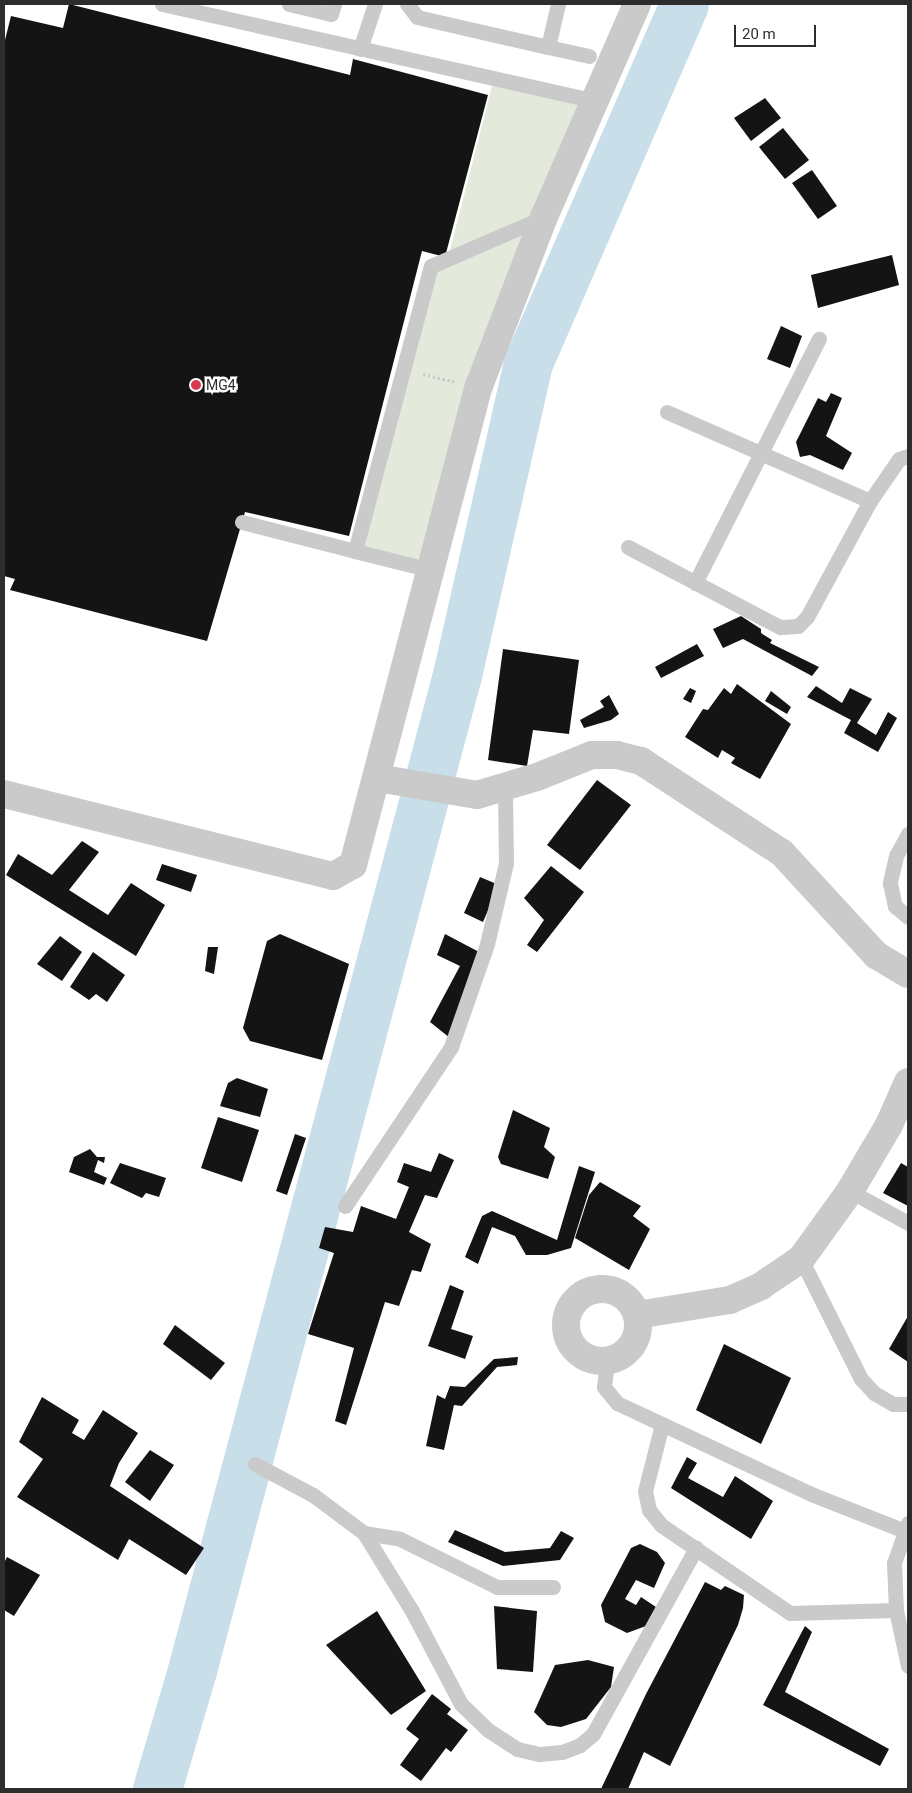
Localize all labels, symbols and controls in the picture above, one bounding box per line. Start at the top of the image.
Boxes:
scale bar [737,15,820,47]
text: 20 m [742,25,776,43]
place label: MG4 [206,377,236,393]
marker: MG4 [190,379,202,391]

